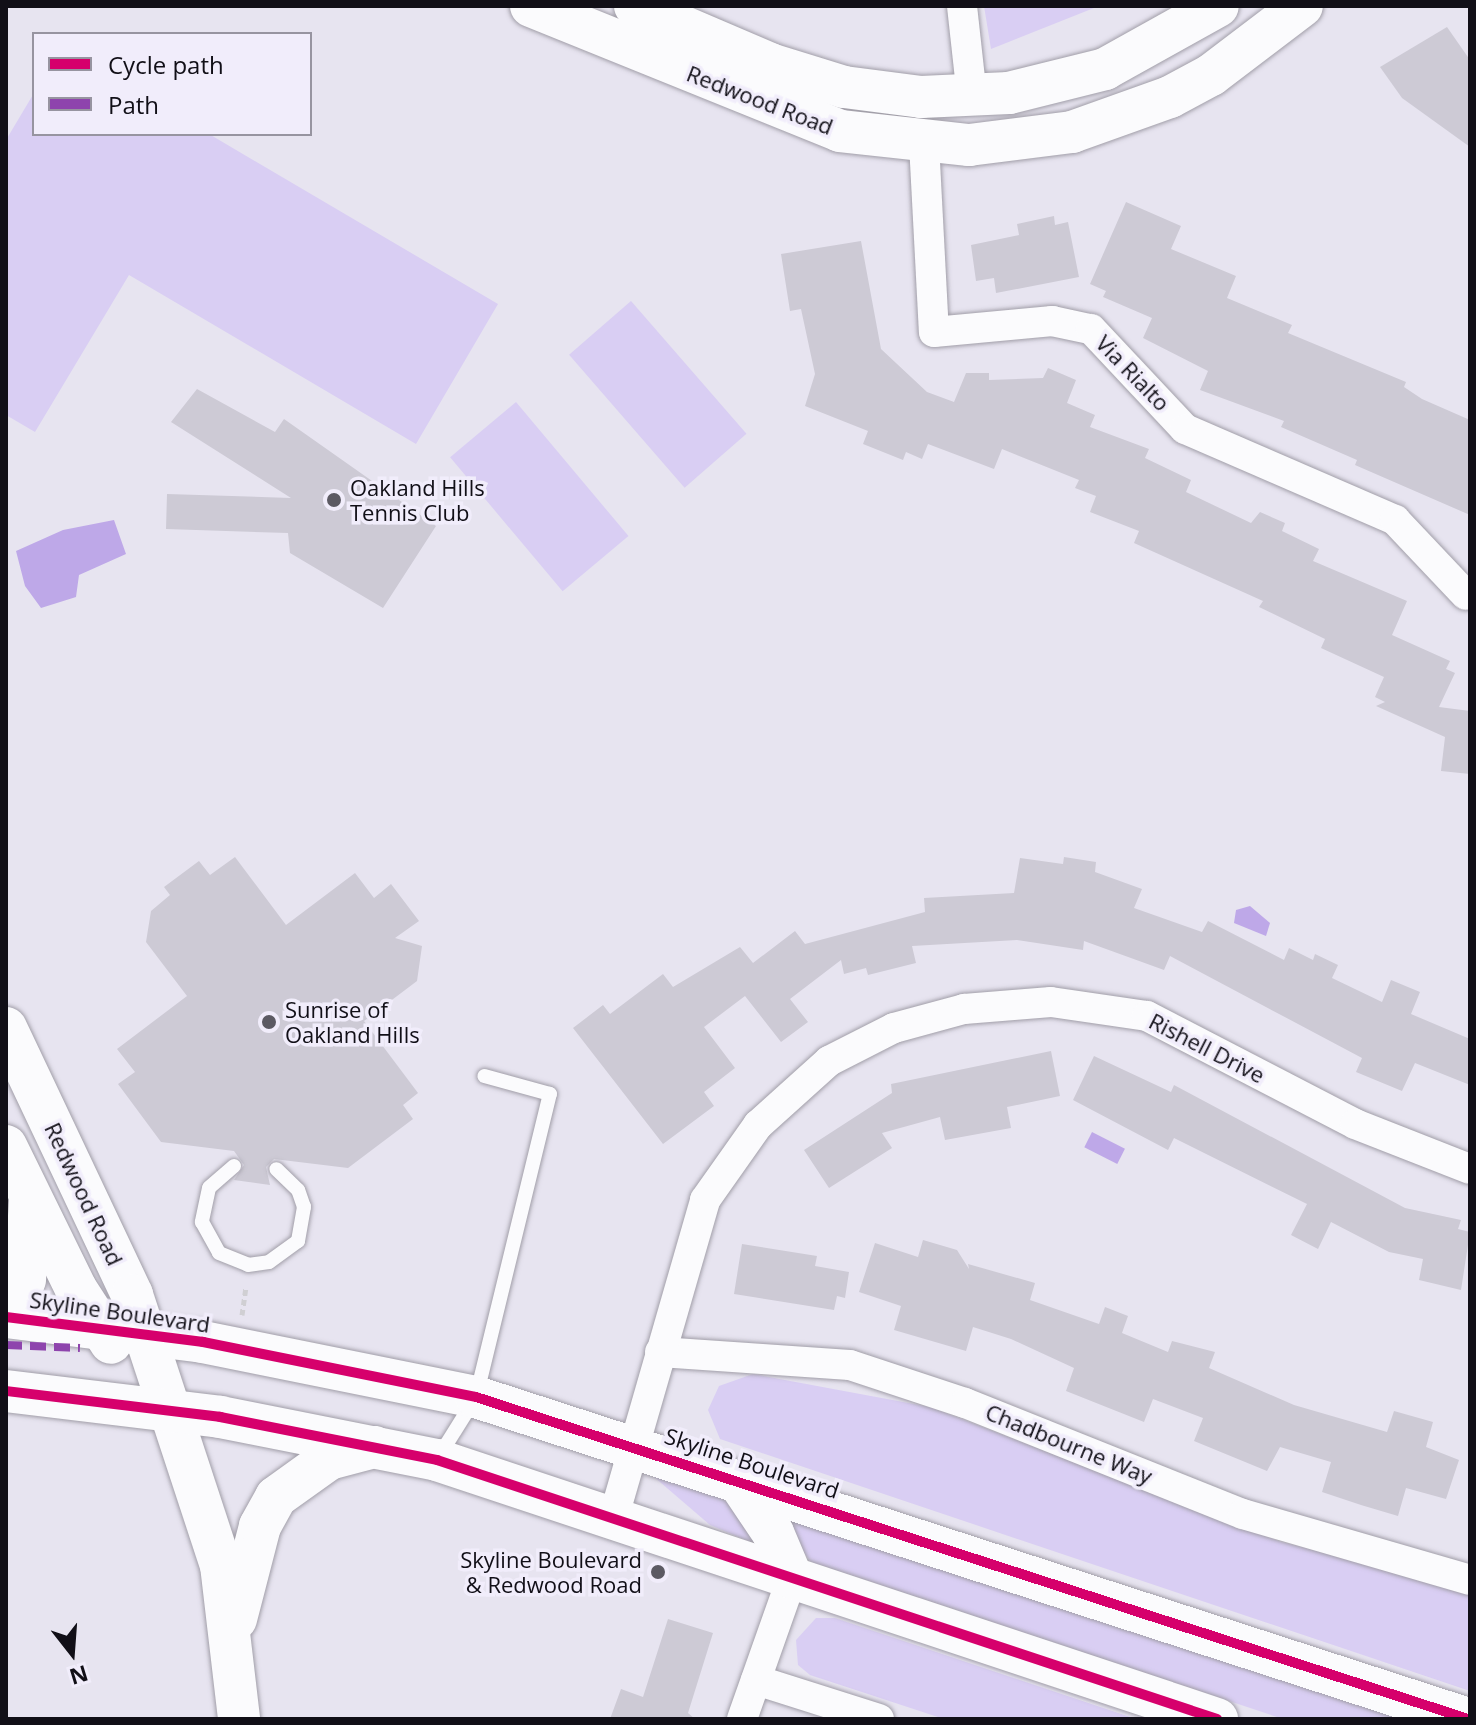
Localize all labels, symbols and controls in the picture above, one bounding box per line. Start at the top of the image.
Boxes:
legend [32,32,312,136]
text: Cycle path [108,48,224,81]
street label: Redwood Road [683,60,837,140]
text: Path [108,88,159,121]
street label: Via Rialto [1091,330,1175,416]
place label: Oakland Hills Tennis Club [350,474,485,526]
marker: Oakland Hills Tennis Club [325,491,343,509]
place label: Sunrise of Oakland Hills [285,996,420,1048]
street label: Rishell Drive [1145,1008,1269,1088]
marker: Sunrise of Oakland Hills [260,1013,278,1031]
street label: Redwood Road [39,1118,129,1270]
street label: Skyline Boulevard [28,1286,212,1338]
street label: Chadbourne Way [982,1399,1156,1489]
street label: Skyline Boulevard [661,1422,843,1504]
place label: Skyline Boulevard & Redwood Road [460,1546,642,1598]
marker: Skyline Boulevard & Redwood Road [649,1563,667,1581]
north arrow [32,1613,112,1693]
text: N [66,1659,92,1693]

